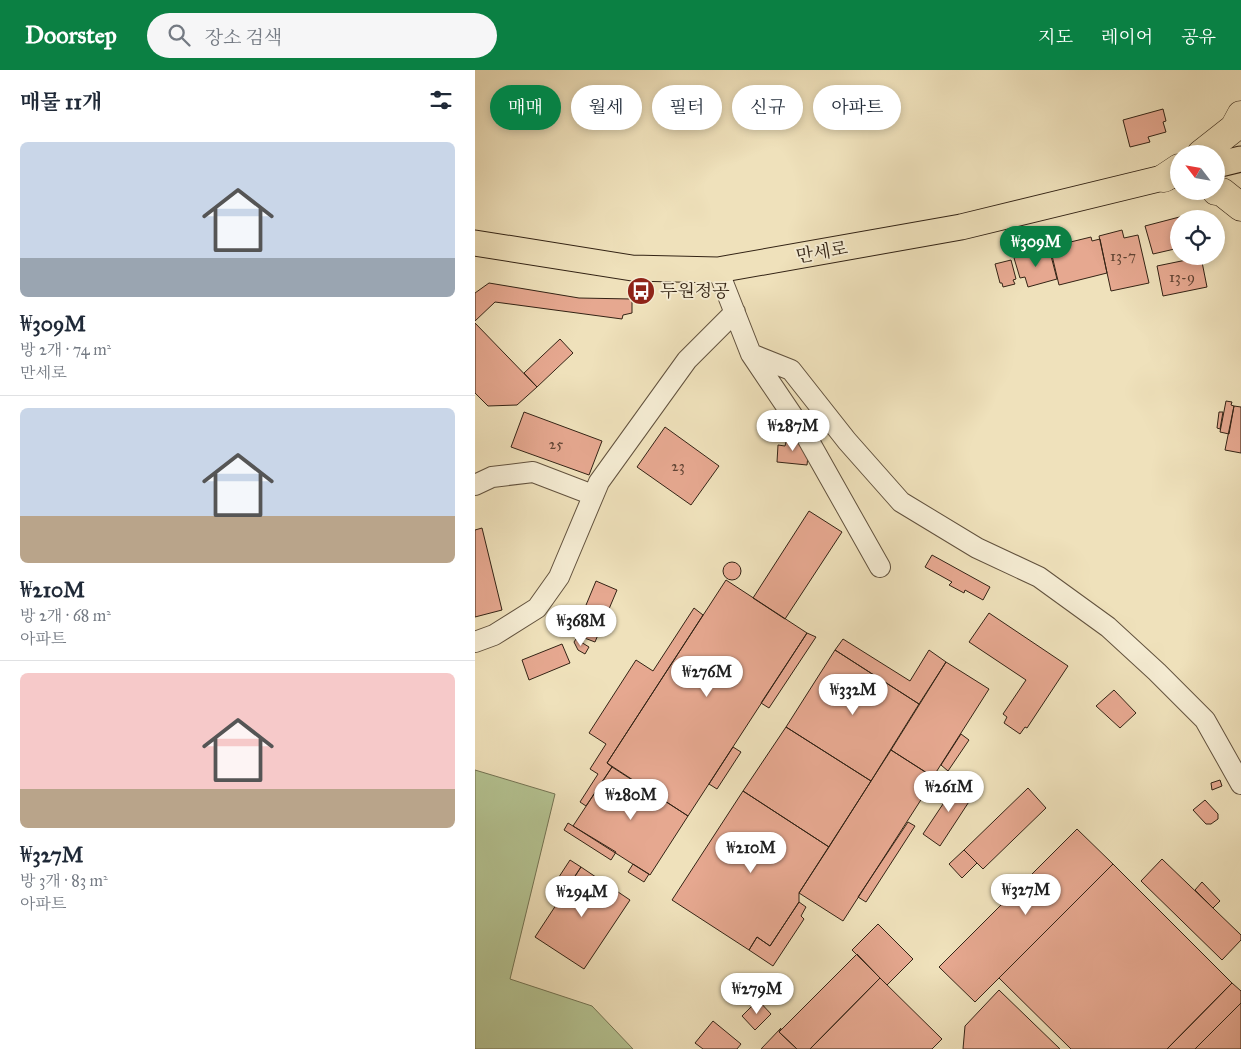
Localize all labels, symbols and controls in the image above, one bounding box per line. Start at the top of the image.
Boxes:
search box [147,13,497,58]
text: Doorstep [25,20,117,50]
icon: search [165,21,193,49]
text: 장소 검색 [205,26,282,49]
text: 지도 [1038,26,1073,48]
text: 레이어 [1101,26,1153,48]
text: 공유 [1181,26,1216,48]
chip: 매매 [490,85,561,130]
chip: 월세 [571,85,642,130]
chip: 필터 [652,85,722,130]
chip: 신규 [732,85,803,130]
chip: 아파트 [813,85,901,130]
icon: filters [427,86,455,114]
text: 매물 11개 [20,89,102,115]
north arrow [1170,145,1225,200]
map controls [1170,145,1225,265]
icon: home [193,175,283,265]
button: locate [1170,210,1225,265]
pin: ₩309M [1001,226,1071,268]
text: ₩309M [1011,232,1061,251]
street label: 만세로 [794,237,850,267]
house number: 13-7 [1110,247,1136,265]
house number: 13-9 [1169,268,1195,286]
bus stop icon: 두원정공 [626,276,656,306]
place label: 두원정공 [660,280,730,302]
text: ₩309M [20,311,86,337]
text: 방 2개 · 74 m² [20,340,111,359]
text: 만세로 [20,363,66,382]
pin: ₩287M [758,410,828,452]
text: ₩287M [768,416,818,435]
house number: 25 [549,435,563,453]
icon: home [193,440,283,530]
house number: 23 [671,457,685,475]
text: ₩210M [20,577,85,603]
pin: ₩368M [546,604,616,647]
text: 방 2개 · 68 m² [20,606,111,625]
text: ₩368M [556,611,606,630]
text: 아파트 [20,629,66,648]
pin: ₩276M [672,656,742,698]
text: ₩276M [682,662,732,681]
pin: ₩332M [818,674,888,716]
text: ₩332M [830,680,876,699]
icon: home [193,705,283,795]
pin: ₩261M [914,770,984,813]
text: ₩261M [925,777,973,796]
pin: ₩280M [596,778,666,821]
text: ₩280M [605,785,657,804]
pin: ₩210M [716,832,786,874]
text: ₩210M [726,838,776,857]
text: ₩327M [20,842,83,868]
text: 방 3개 · 83 m² [20,871,108,890]
pin: ₩327M [991,874,1061,916]
pin: ₩294M [547,876,617,918]
text: ₩327M [1002,880,1050,899]
text: ₩294M [556,882,608,901]
text: 아파트 [20,894,66,913]
pin: ₩279M [722,972,792,1015]
text: ₩279M [732,979,782,998]

